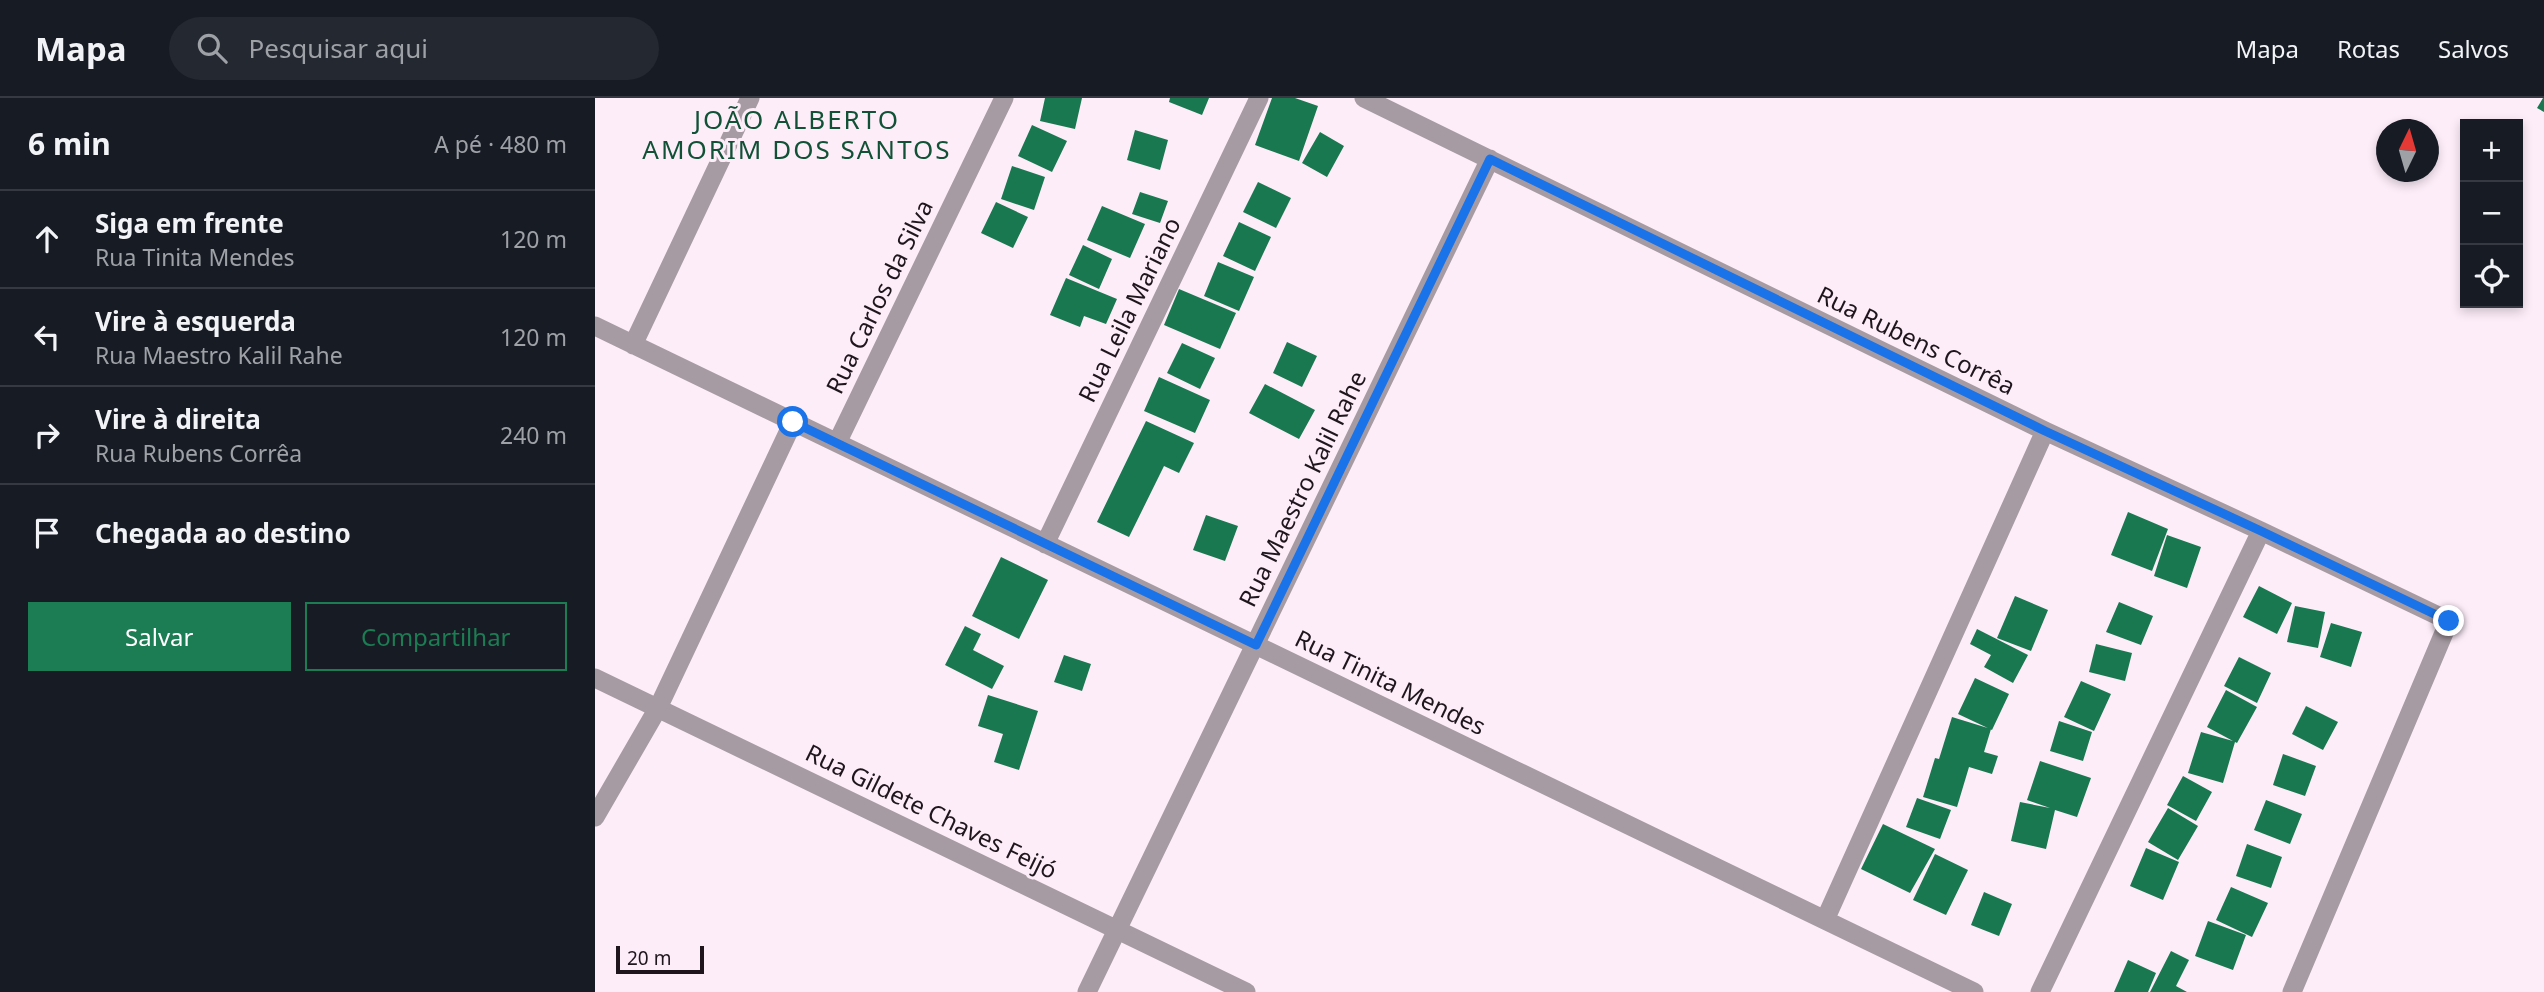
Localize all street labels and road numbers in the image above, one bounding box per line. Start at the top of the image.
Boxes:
street label: Rua Carlos da Silva [817,194,940,399]
street label: Rua Leila Mariano [1070,211,1188,407]
street label: Rua Rubens Corrêa [1812,277,2021,402]
street label: Rua Maestro Kalil Rahe [1230,365,1373,612]
street label: Rua Tinita Mendes [1290,621,1492,742]
street label: Rua Gildete Chaves Feijó [800,735,1063,886]

